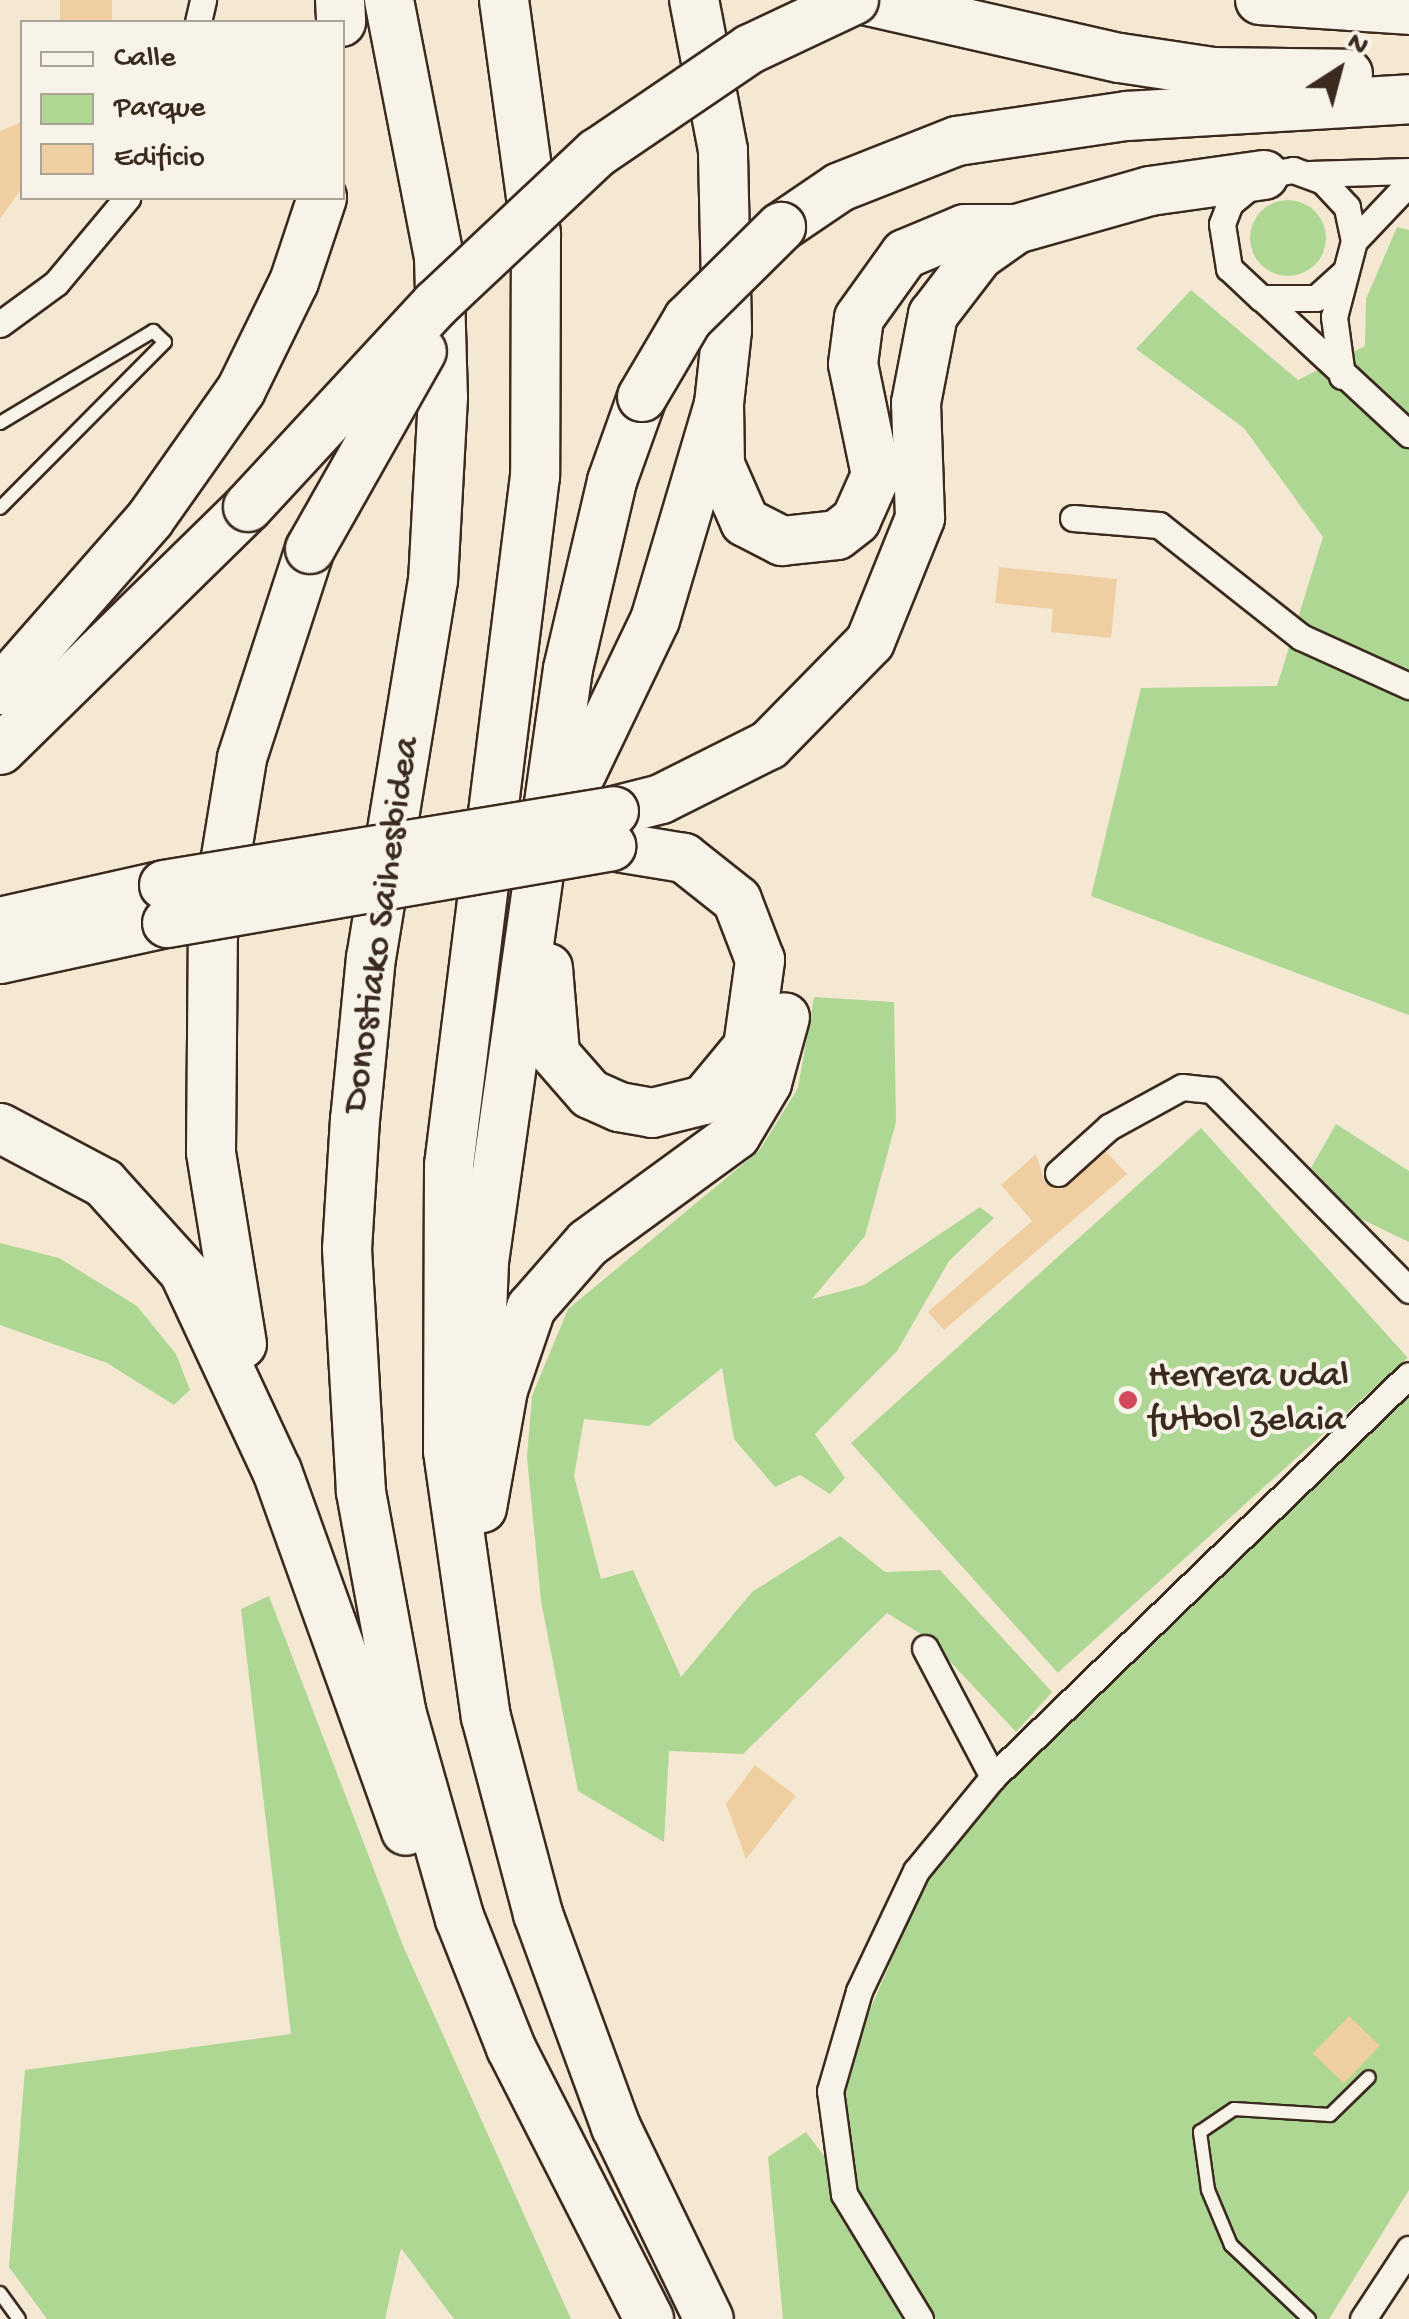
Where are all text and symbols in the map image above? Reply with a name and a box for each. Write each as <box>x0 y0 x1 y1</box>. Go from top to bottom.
legend <box>20 20 345 200</box>
north arrow <box>1289 20 1389 120</box>
text: N <box>1340 27 1374 64</box>
text: Calle <box>114 42 176 77</box>
text: Parque <box>114 92 205 127</box>
text: Edificio <box>114 142 205 177</box>
street label: Donostiako Saihesbidea <box>334 734 432 1116</box>
place label: Herrera udal futbol zelaia <box>1148 1355 1349 1445</box>
marker: Herrera udal futbol zelaia <box>1117 1389 1139 1411</box>

